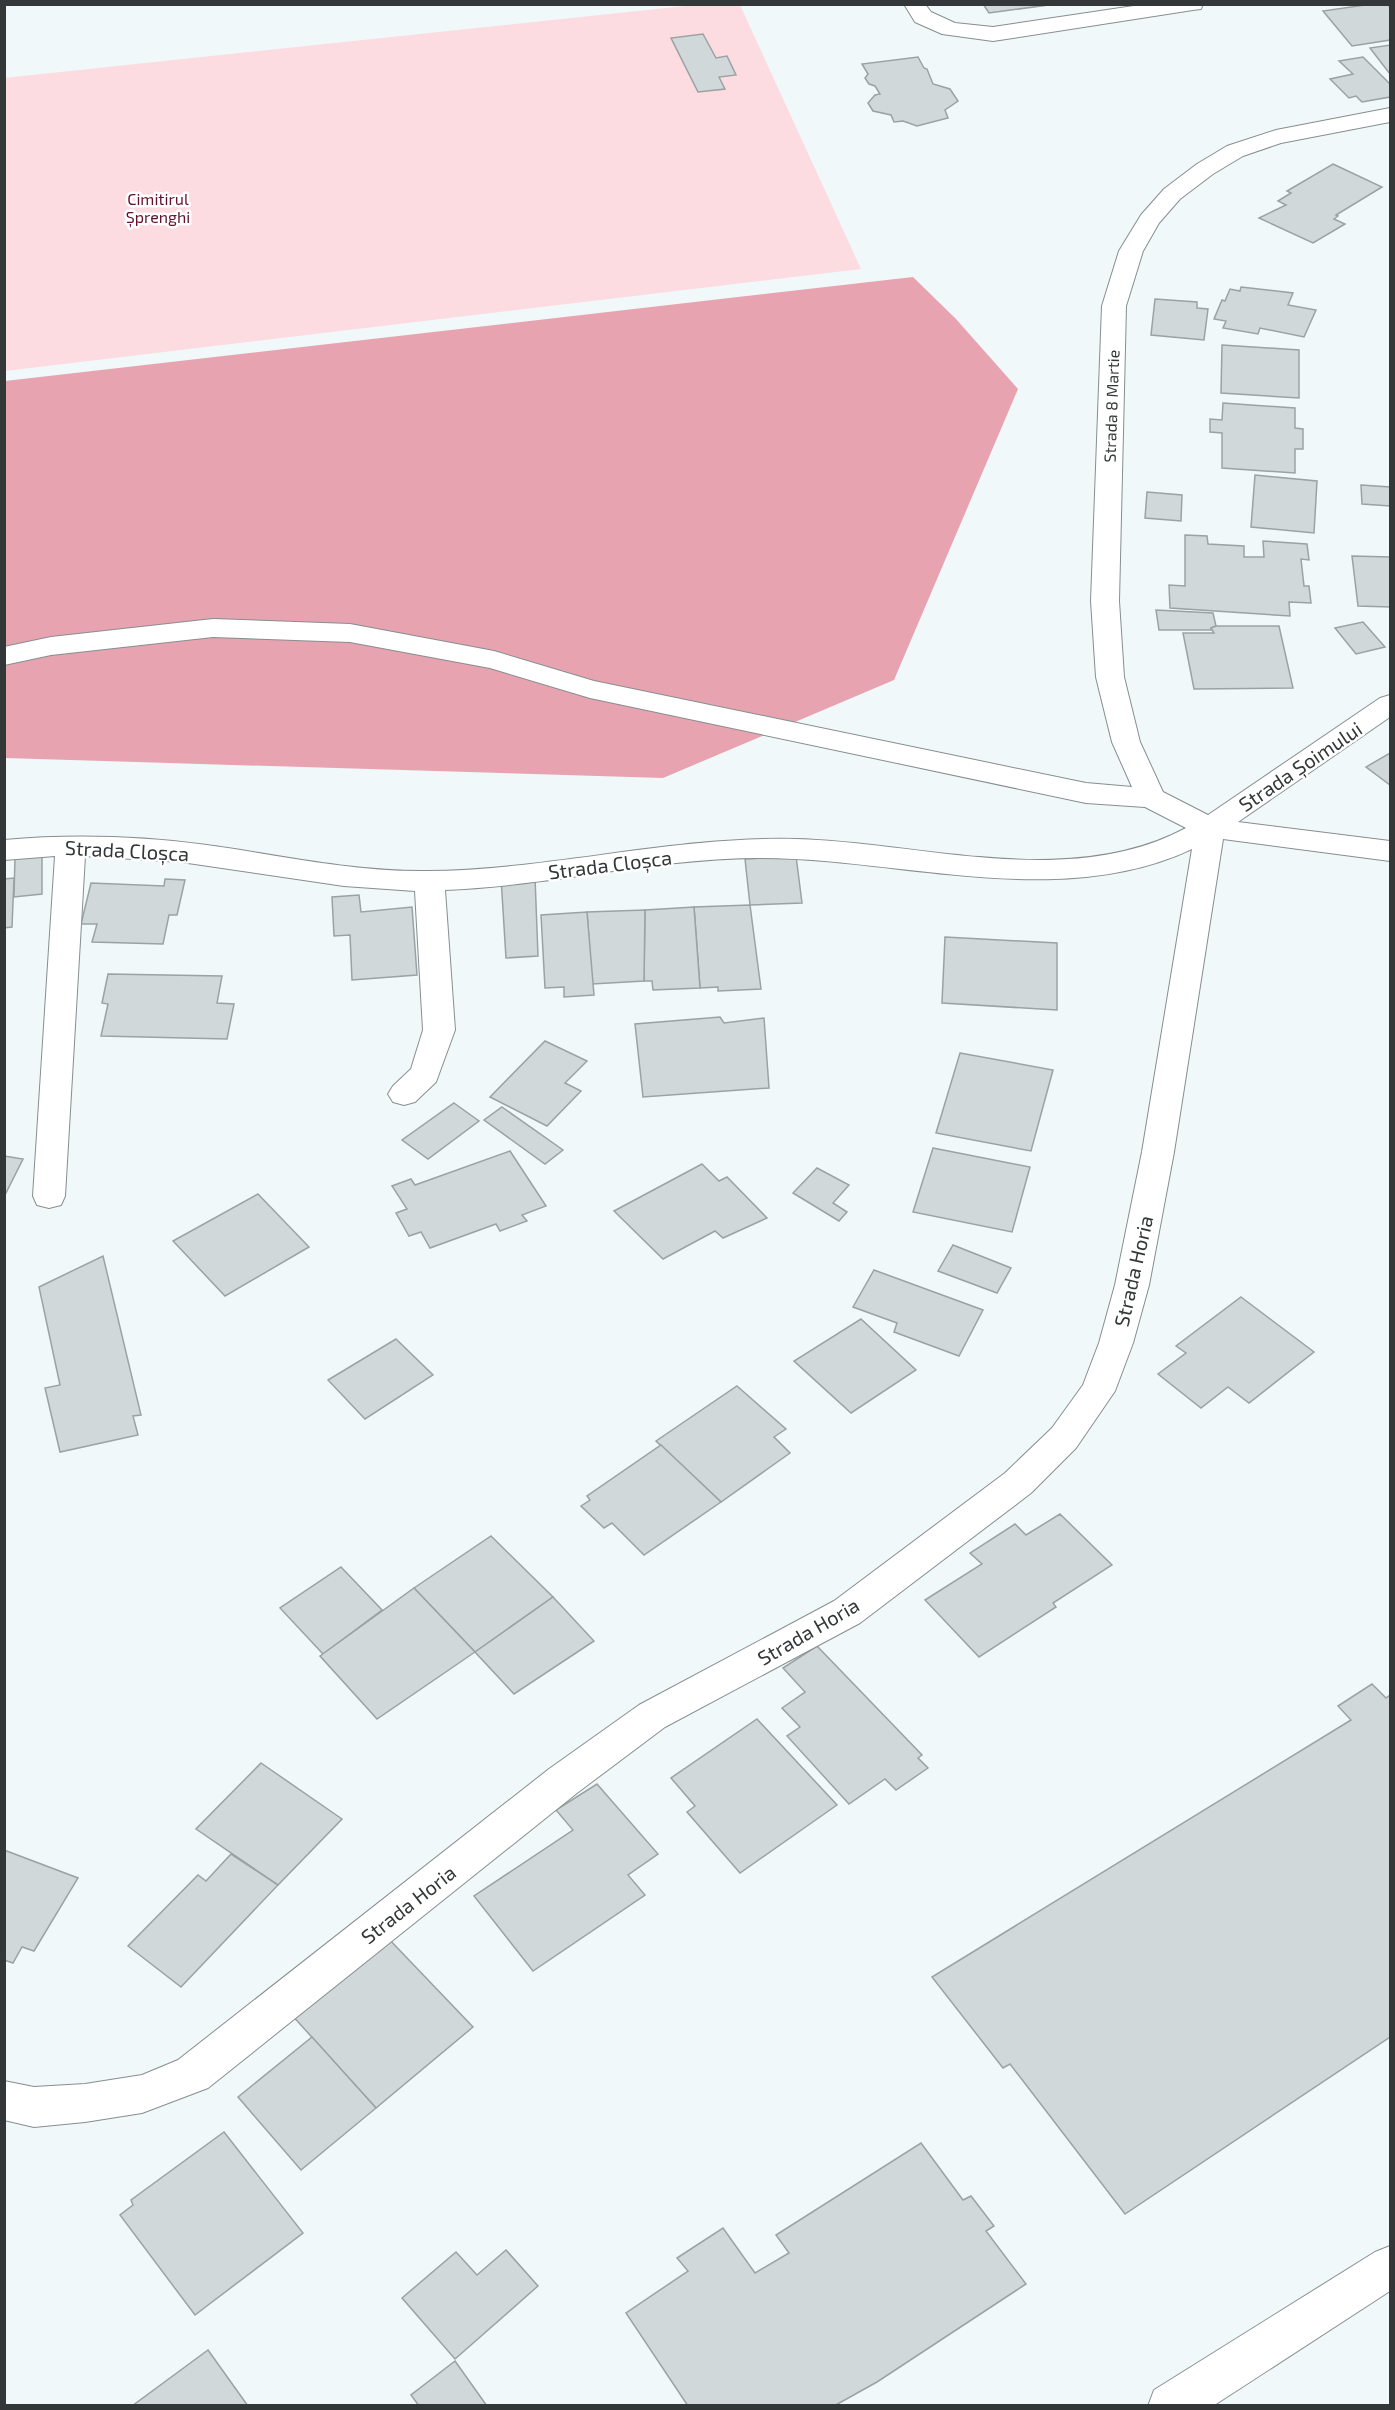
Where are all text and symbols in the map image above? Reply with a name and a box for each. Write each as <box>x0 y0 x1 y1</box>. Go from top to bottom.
park label: Cimitirul Șprenghi <box>126 189 190 228</box>
street label: Strada 8 Martie <box>1100 349 1122 463</box>
street label: Strada Șoimului <box>1234 716 1367 818</box>
street label: Strada Cloșca <box>64 835 190 867</box>
street label: Strada Cloșca <box>547 845 673 885</box>
street label: Strada Horia <box>1109 1213 1157 1329</box>
street label: Strada Horia <box>753 1592 863 1670</box>
street label: Strada Horia <box>356 1860 460 1948</box>

